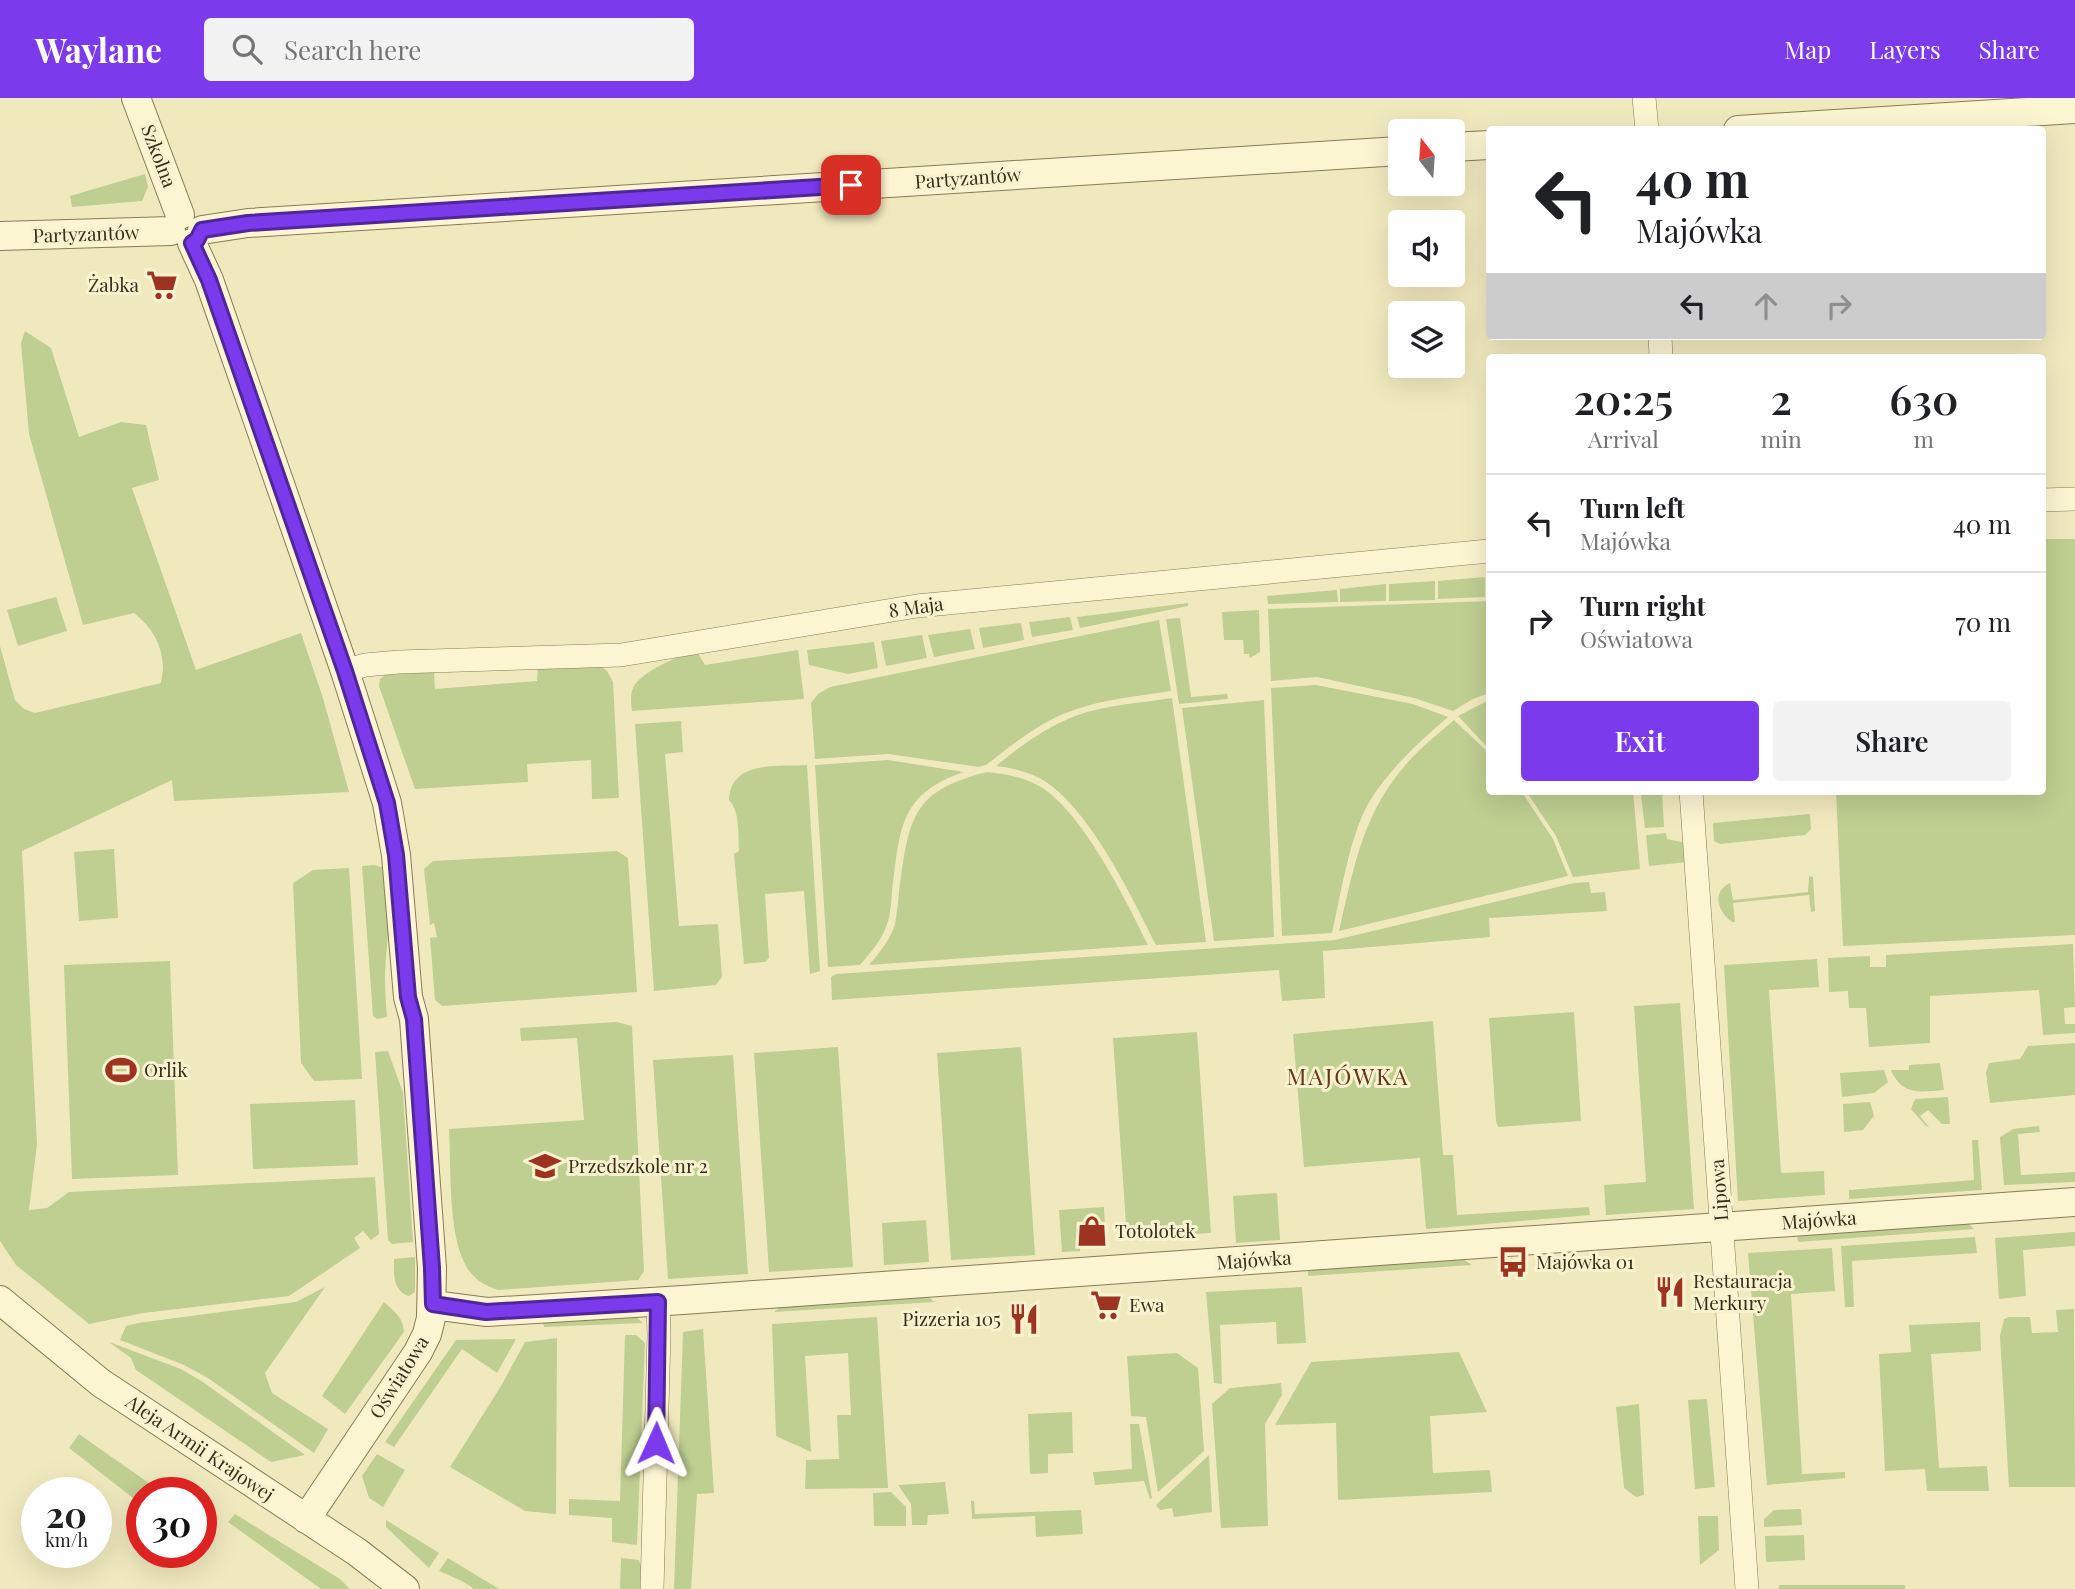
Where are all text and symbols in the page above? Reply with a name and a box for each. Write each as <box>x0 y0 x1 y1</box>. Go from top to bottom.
search box <box>204 18 694 81</box>
text: Waylane <box>35 27 162 71</box>
icon: search <box>228 30 266 68</box>
text: Search here <box>284 32 421 67</box>
text: Map <box>1785 33 1831 65</box>
text: Layers <box>1869 33 1941 65</box>
text: Share <box>1979 33 2040 65</box>
north arrow <box>1388 119 1465 196</box>
map controls <box>1388 119 1465 378</box>
street label: Szkolna <box>136 120 184 191</box>
text: 40 m <box>1636 145 1749 210</box>
icon: left <box>1521 154 1612 245</box>
pin <box>821 155 881 215</box>
street label: Partyzantów <box>914 160 1022 194</box>
icon: arrive <box>832 166 870 204</box>
text: Majówka <box>1636 208 1763 251</box>
button: sound <box>1388 210 1465 287</box>
street label: Partyzantów <box>32 218 140 248</box>
supermarket icon: Żabka <box>145 268 179 302</box>
place label: Żabka <box>88 271 140 297</box>
icon: left <box>1674 287 1712 325</box>
icon: ahead <box>1747 287 1785 325</box>
icon: right <box>1820 287 1858 325</box>
button: layers <box>1388 301 1465 378</box>
text: 20:25 <box>1573 370 1673 426</box>
text: 2 <box>1770 370 1792 426</box>
text: 630 <box>1889 370 1959 426</box>
text: Arrival <box>1588 423 1659 454</box>
text: min <box>1761 423 1802 454</box>
text: m <box>1914 423 1934 454</box>
text: Turn left <box>1580 490 1685 525</box>
icon: left <box>1521 504 1559 542</box>
text: 40 m <box>1953 506 2011 541</box>
text: Majówka <box>1580 525 1671 556</box>
text: Turn right <box>1580 588 1706 623</box>
street label: 8 Maja <box>887 589 945 623</box>
icon: right <box>1521 602 1559 640</box>
text: 70 m <box>1955 604 2011 639</box>
text: Oświatowa <box>1580 623 1693 654</box>
button: Exit <box>1521 701 1759 781</box>
button: Share <box>1773 701 2011 781</box>
sports icon: Orlik <box>104 1053 138 1087</box>
place label: Orlik <box>144 1056 188 1082</box>
district label: MAJÓWKA <box>1287 1060 1410 1091</box>
school or university icon: Przedszkole nr 2 <box>528 1149 562 1183</box>
place label: Przedszkole nr 2 <box>568 1152 708 1178</box>
street label: Lipowa <box>1703 1158 1733 1222</box>
street label: Majówka <box>1781 1203 1858 1235</box>
shop icon: Totolotek <box>1075 1214 1109 1248</box>
place label: Totolotek <box>1115 1217 1196 1243</box>
street label: Majówka <box>1216 1243 1293 1275</box>
bus stop icon: Majówka 01 <box>1496 1245 1530 1279</box>
place label: Majówka 01 <box>1536 1248 1634 1274</box>
place label: Restauracja Merkury <box>1693 1267 1793 1315</box>
restaurant icon: Restauracja Merkury <box>1653 1275 1687 1309</box>
supermarket icon: Ewa <box>1089 1288 1123 1322</box>
place label: Ewa <box>1129 1291 1165 1317</box>
restaurant icon: Pizzeria 105 <box>1007 1302 1041 1336</box>
place label: Pizzeria 105 <box>902 1305 1001 1331</box>
street label: Oświatowa <box>362 1330 434 1423</box>
street label: Aleja Armii Krajowej <box>121 1387 280 1506</box>
position arrow <box>619 1406 693 1480</box>
speed limit sign: 30 <box>126 1477 217 1568</box>
text: 20 <box>46 1490 87 1537</box>
text: km/h <box>45 1528 88 1552</box>

